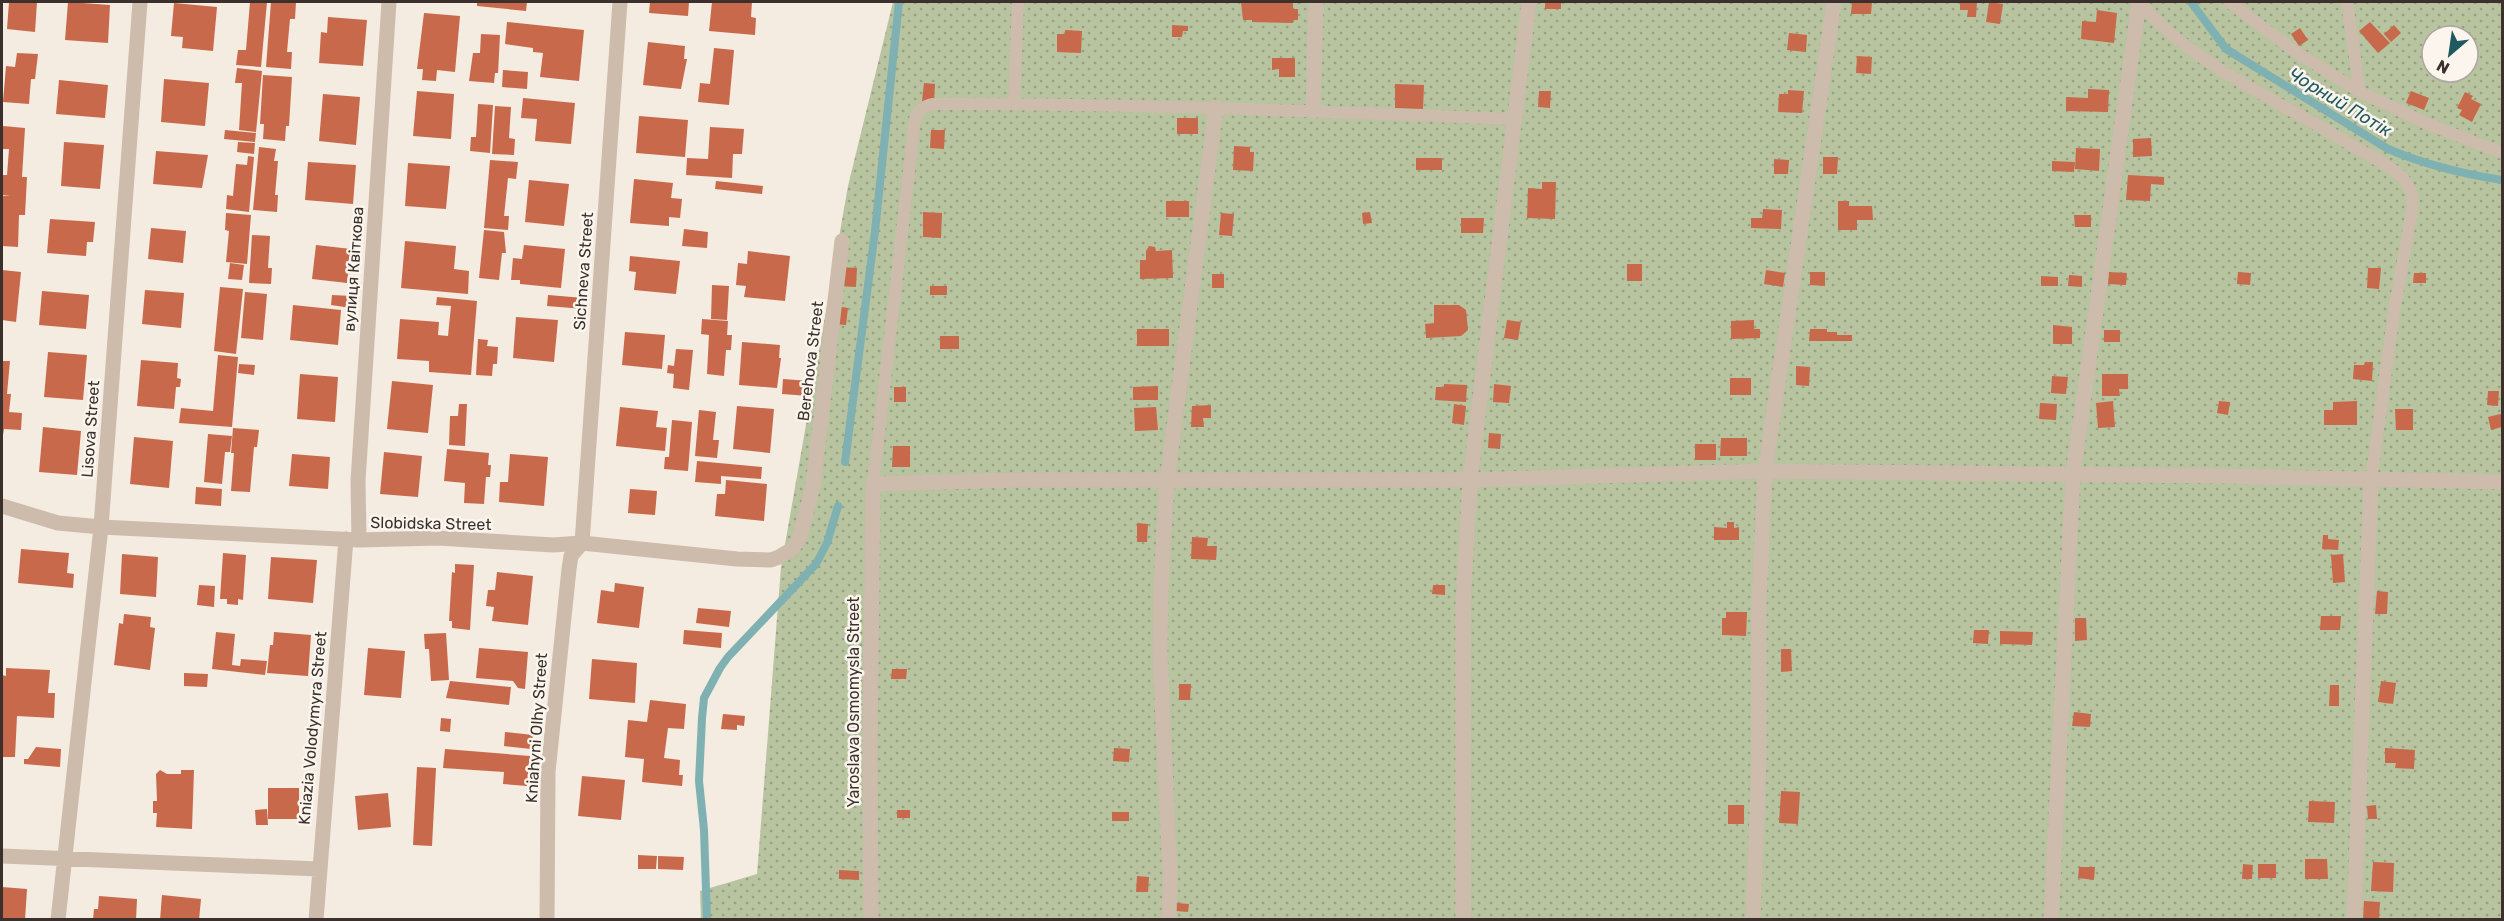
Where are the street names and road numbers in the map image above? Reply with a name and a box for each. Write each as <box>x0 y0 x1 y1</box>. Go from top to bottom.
street label: вулиця Квіткова <box>340 206 367 332</box>
street label: Sichneva Street <box>570 211 597 331</box>
street label: Berehova Street <box>794 300 827 422</box>
street label: Lisova Street <box>78 380 103 478</box>
street label: Slobidska Street <box>370 513 492 534</box>
street label: Yaroslava Osmomysla Street <box>844 597 863 807</box>
street label: Kniazia Volodymyra Street <box>295 630 330 826</box>
street label: Kniahyni Olhy Street <box>522 652 551 804</box>

